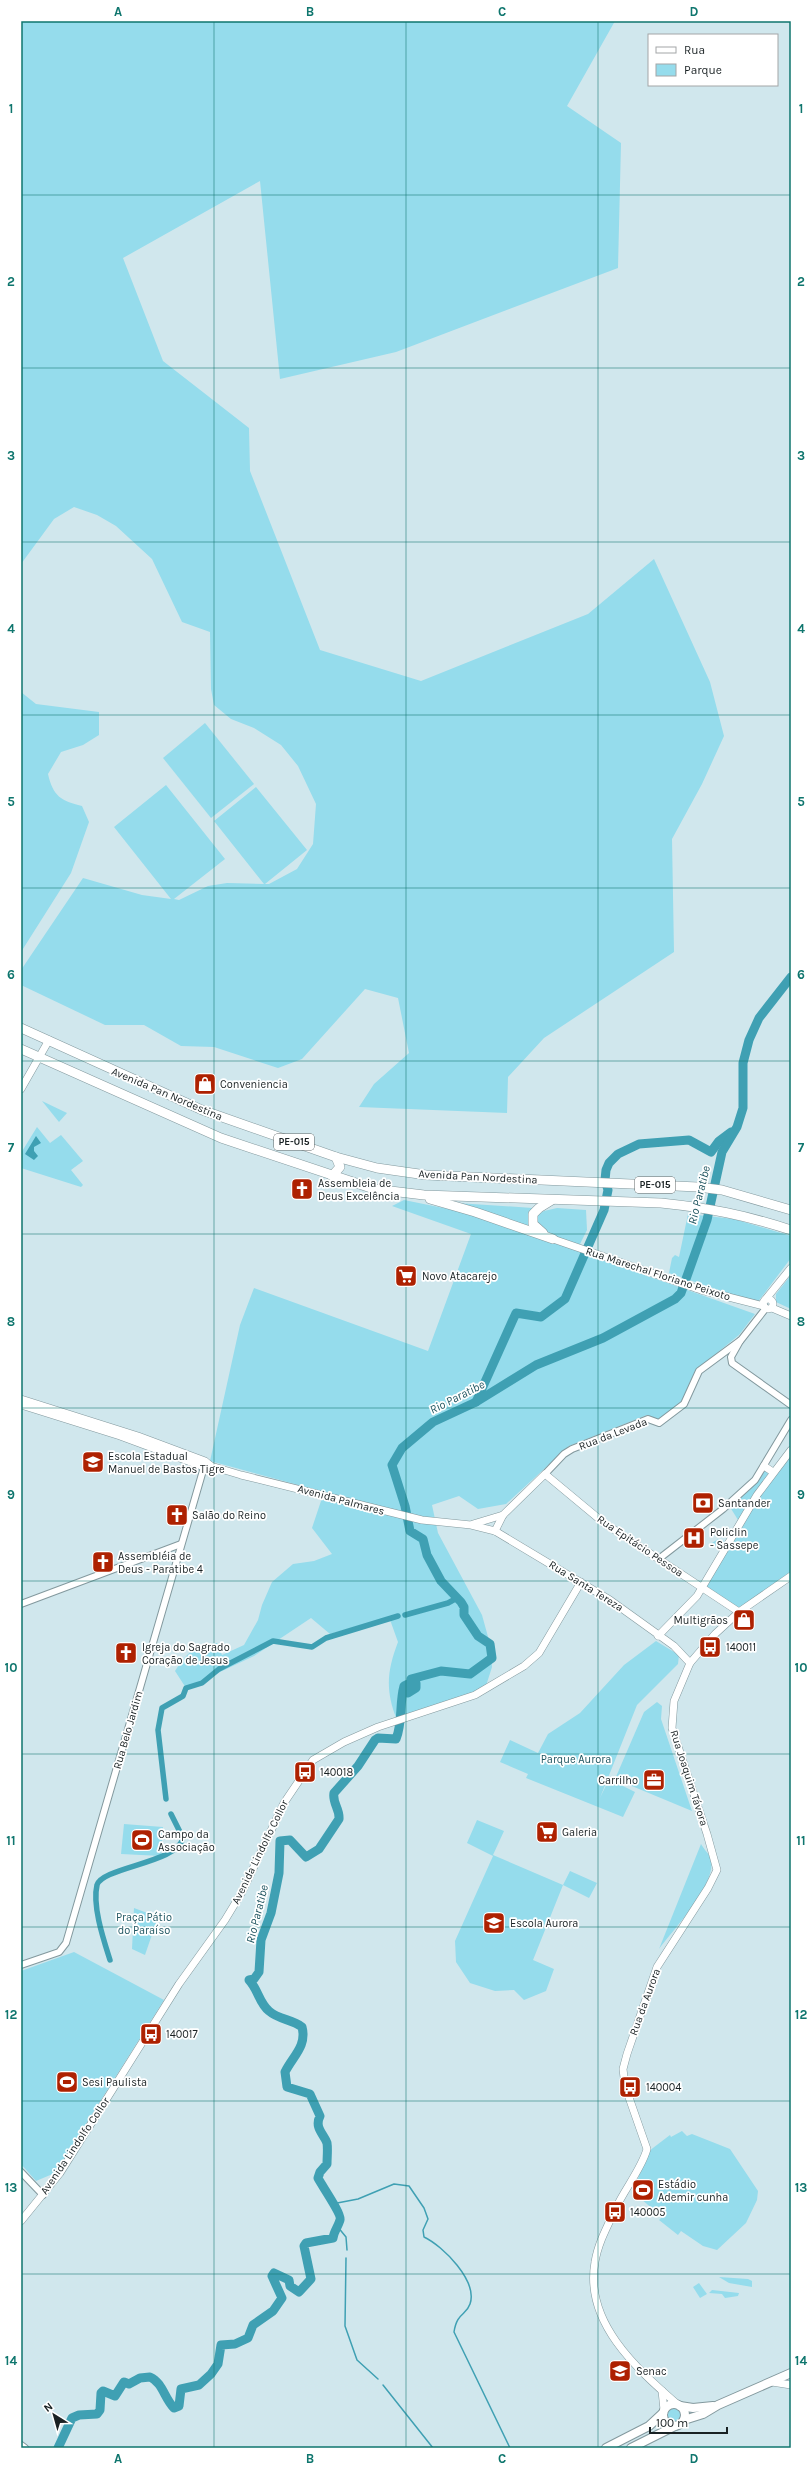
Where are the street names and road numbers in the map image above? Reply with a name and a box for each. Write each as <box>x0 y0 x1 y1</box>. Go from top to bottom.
street label: Avenida Pan Nordestina <box>110 1065 224 1123</box>
road number: PE-015 <box>274 1134 314 1150</box>
street label: Avenida Pan Nordestina <box>418 1167 538 1187</box>
road number: PE-015 <box>635 1177 675 1193</box>
street label: Rua Marechal Floriano Peixoto <box>584 1244 732 1304</box>
street label: Rua da Levada <box>577 1415 649 1453</box>
street label: Avenida Palmares <box>296 1482 386 1518</box>
street label: Rua Epitácio Pessoa <box>594 1512 686 1580</box>
street label: Rua Santa Tereza <box>546 1558 626 1614</box>
street label: Rua Belo Jardim <box>111 1689 145 1771</box>
street label: Rua Joaquim Távora <box>667 1728 711 1828</box>
street label: Avenida Lindolfo Collor <box>229 1798 291 1906</box>
street label: Rua da Aurora <box>627 1967 663 2037</box>
street label: Avenida Lindolfo Collor <box>38 2095 112 2197</box>

